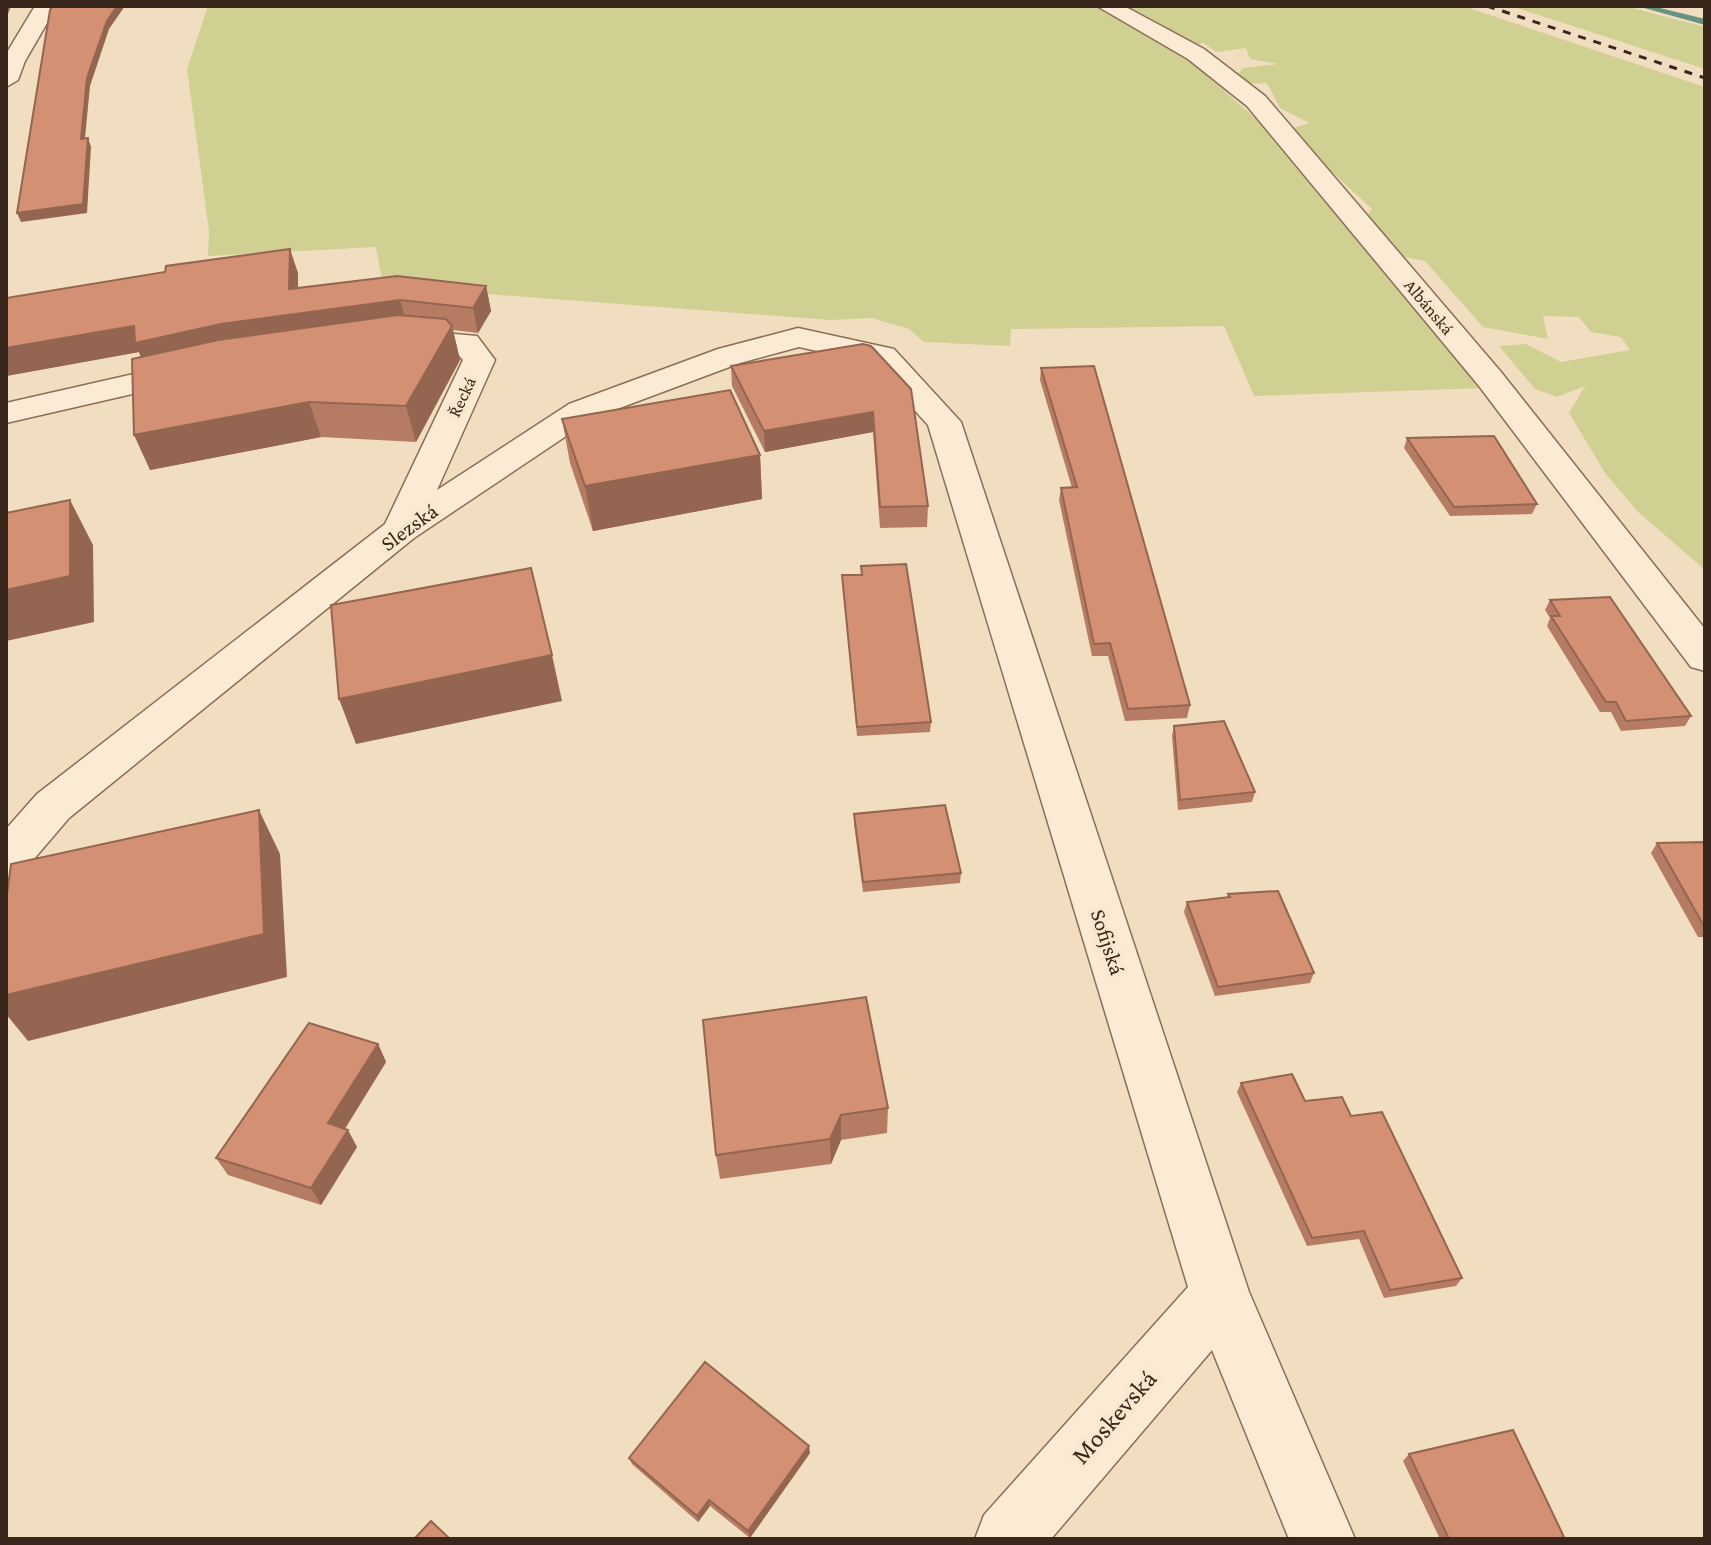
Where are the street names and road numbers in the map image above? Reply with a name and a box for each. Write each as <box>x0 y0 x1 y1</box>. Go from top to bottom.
street label: Albánská <box>1400 275 1458 339</box>
street label: Řecká <box>444 374 480 420</box>
street label: Slezská <box>376 498 442 556</box>
street label: Sofijská <box>1086 906 1130 978</box>
street label: Moskevská <box>1065 1364 1163 1470</box>

